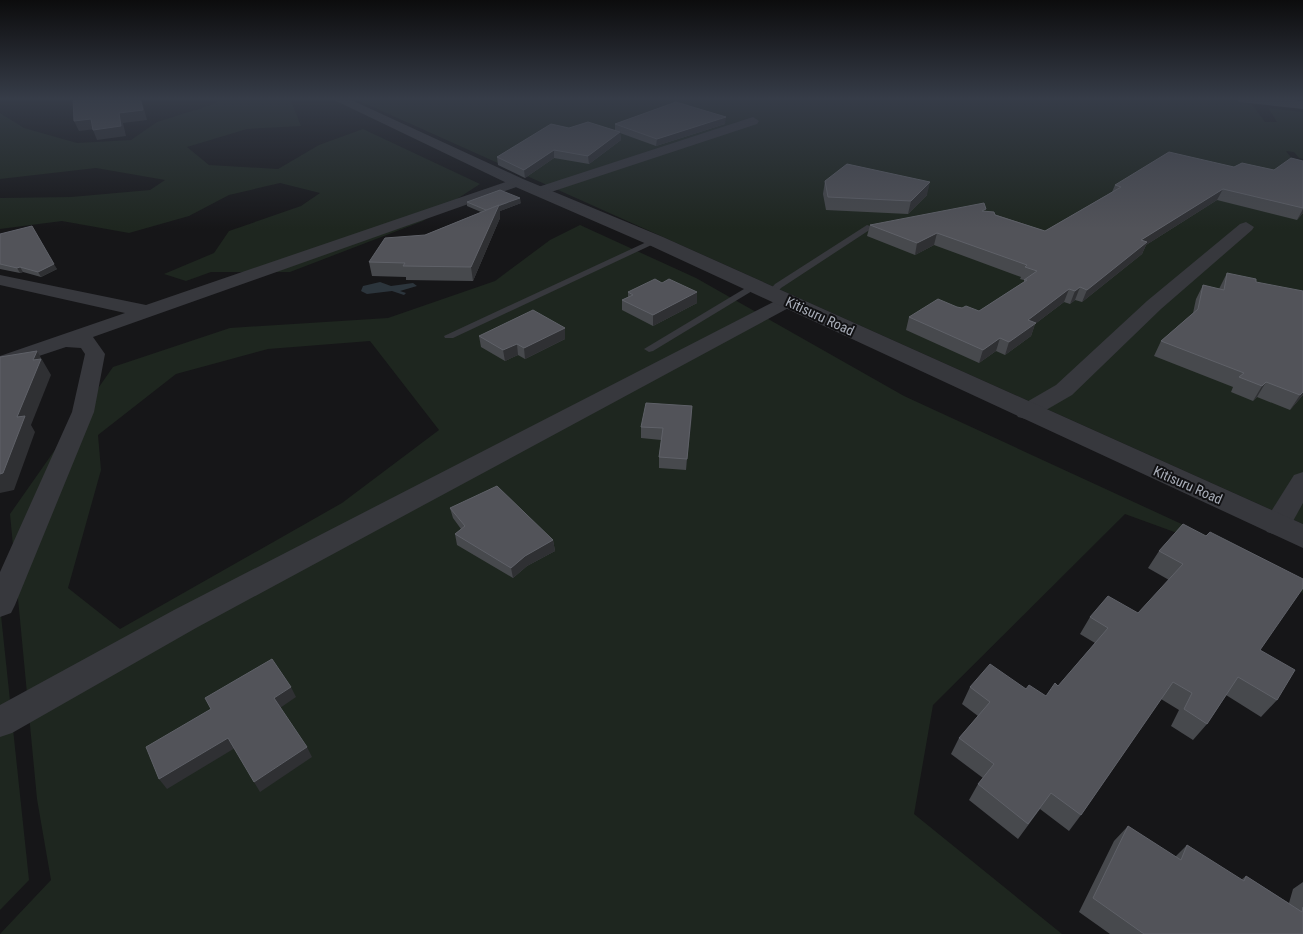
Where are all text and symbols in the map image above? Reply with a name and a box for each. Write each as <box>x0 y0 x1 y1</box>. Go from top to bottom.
street label: Kitisuru Road <box>783 293 857 339</box>
street label: Kitisuru Road <box>1151 463 1225 507</box>

